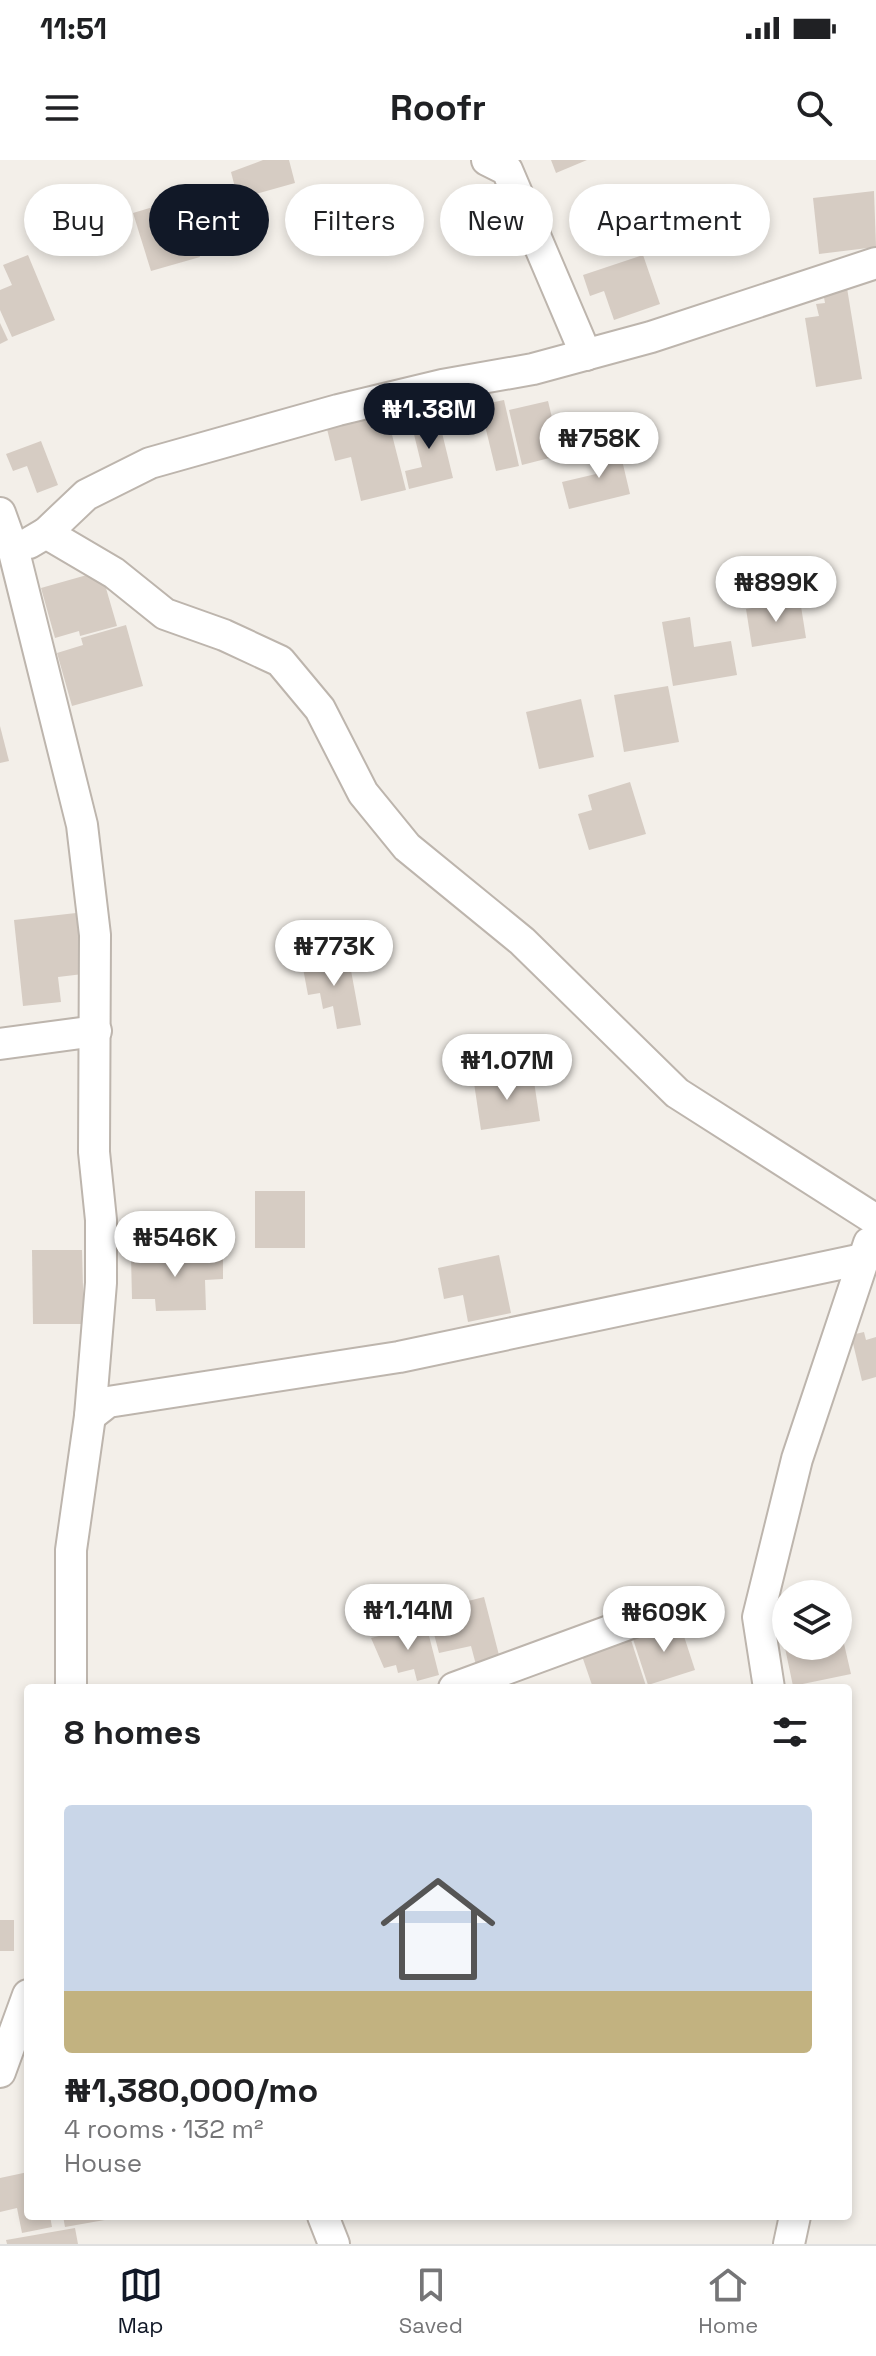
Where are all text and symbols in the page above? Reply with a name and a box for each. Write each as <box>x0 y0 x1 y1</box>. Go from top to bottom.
text: 11:51 <box>40 9 107 48</box>
text: Roofr <box>390 85 486 131</box>
icon: menu <box>40 86 84 130</box>
icon: search <box>792 86 836 130</box>
chip: Buy <box>24 184 133 256</box>
chip: Rent <box>149 184 269 256</box>
chip: Filters <box>285 184 424 256</box>
chip: New <box>440 184 553 256</box>
chip: Apartment <box>569 184 770 256</box>
pin: ₦1.38M <box>364 383 494 451</box>
text: ₦1.38M <box>382 392 476 426</box>
pin: ₦758K <box>543 412 655 480</box>
text: ₦758K <box>558 421 640 455</box>
pin: ₦899K <box>720 556 832 624</box>
text: ₦899K <box>734 565 818 599</box>
pin: ₦773K <box>278 920 390 988</box>
text: ₦773K <box>293 929 375 963</box>
pin: ₦1.07M <box>442 1034 572 1102</box>
text: ₦1.07M <box>460 1043 554 1077</box>
pin: ₦546K <box>119 1211 231 1279</box>
text: ₦546K <box>132 1220 218 1254</box>
map controls <box>772 1580 852 1660</box>
button: layers <box>772 1580 852 1660</box>
pin: ₦1.14M <box>343 1584 473 1652</box>
pin: ₦609K <box>608 1586 720 1654</box>
text: ₦1.14M <box>363 1593 453 1627</box>
text: ₦609K <box>621 1595 707 1629</box>
icon: filters <box>768 1710 812 1754</box>
text: 8 homes <box>64 1711 201 1754</box>
icon: home <box>366 1857 510 2001</box>
text: ₦1,380,000/mo <box>64 2069 318 2112</box>
text: 4 rooms · 132 m² <box>64 2112 264 2146</box>
text: House <box>64 2146 142 2180</box>
tab: Map <box>118 2263 164 2339</box>
tab: Saved <box>399 2263 463 2339</box>
tab: Home <box>698 2263 758 2339</box>

